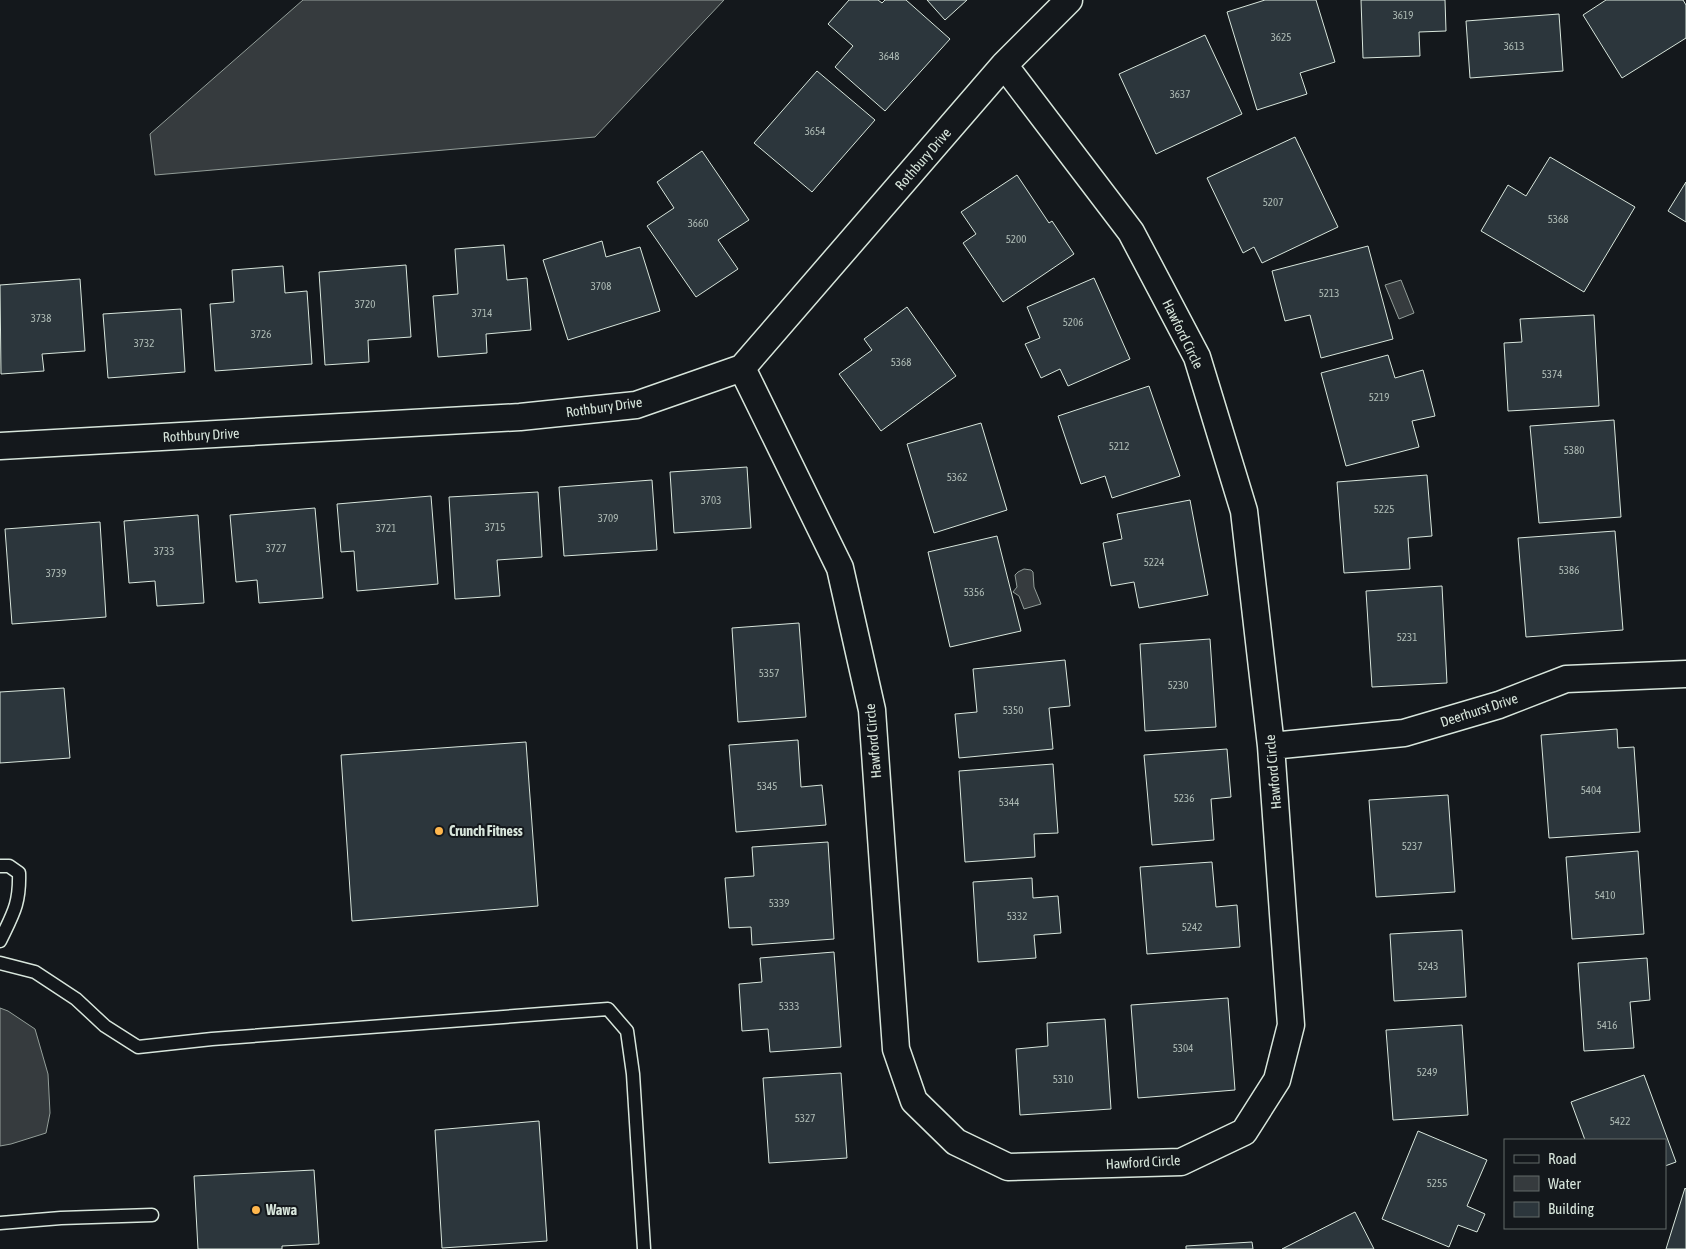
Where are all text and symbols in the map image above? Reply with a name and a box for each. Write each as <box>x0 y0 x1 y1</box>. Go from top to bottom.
house number: 3619 <box>1393 9 1413 21</box>
house number: 3625 <box>1271 31 1291 43</box>
house number: 3613 <box>1504 40 1524 52</box>
house number: 3648 <box>879 50 899 62</box>
house number: 3637 <box>1170 88 1190 100</box>
house number: 3654 <box>805 125 825 137</box>
street label: Rothbury Drive <box>892 125 954 193</box>
house number: 5207 <box>1263 196 1283 208</box>
house number: 5368 <box>1548 213 1568 225</box>
house number: 3660 <box>688 217 708 229</box>
house number: 5200 <box>1006 233 1026 245</box>
house number: 3708 <box>591 280 611 292</box>
house number: 5213 <box>1319 287 1339 299</box>
street label: Hawford Circle <box>1159 297 1207 371</box>
house number: 3720 <box>355 298 375 310</box>
house number: 3714 <box>472 307 492 319</box>
house number: 3738 <box>31 312 51 324</box>
house number: 5206 <box>1063 316 1083 328</box>
house number: 3726 <box>251 328 271 340</box>
house number: 3732 <box>134 337 154 349</box>
house number: 5368 <box>891 356 911 368</box>
house number: 5374 <box>1542 368 1562 380</box>
house number: 5219 <box>1369 391 1389 403</box>
street label: Rothbury Drive <box>565 394 643 420</box>
street label: Rothbury Drive <box>162 425 240 445</box>
house number: 5212 <box>1109 440 1129 452</box>
house number: 5380 <box>1564 444 1584 456</box>
house number: 5362 <box>947 471 967 483</box>
house number: 3703 <box>701 494 721 506</box>
house number: 5225 <box>1374 503 1394 515</box>
house number: 3709 <box>598 512 618 524</box>
house number: 3715 <box>485 521 505 533</box>
house number: 3721 <box>376 522 396 534</box>
house number: 3727 <box>266 542 286 554</box>
house number: 3733 <box>154 545 174 557</box>
house number: 5224 <box>1144 556 1164 568</box>
house number: 5386 <box>1559 564 1579 576</box>
house number: 3739 <box>46 567 66 579</box>
house number: 5356 <box>964 586 984 598</box>
house number: 5231 <box>1397 631 1417 643</box>
house number: 5357 <box>759 667 779 679</box>
house number: 5230 <box>1168 679 1188 691</box>
street label: Deerhurst Drive <box>1438 690 1520 730</box>
street label: Hawford Circle <box>862 703 884 779</box>
house number: 5350 <box>1003 704 1023 716</box>
street label: Hawford Circle <box>1262 734 1284 810</box>
house number: 5345 <box>757 780 777 792</box>
house number: 5404 <box>1581 784 1601 796</box>
house number: 5236 <box>1174 792 1194 804</box>
house number: 5344 <box>999 796 1019 808</box>
place label: Crunch Fitness <box>449 823 523 839</box>
marker: Crunch Fitness <box>433 825 445 837</box>
house number: 5237 <box>1402 840 1422 852</box>
house number: 5410 <box>1595 889 1615 901</box>
house number: 5339 <box>769 897 789 909</box>
house number: 5332 <box>1007 910 1027 922</box>
house number: 5242 <box>1182 921 1202 933</box>
house number: 5243 <box>1418 960 1438 972</box>
house number: 5333 <box>779 1000 799 1012</box>
house number: 5416 <box>1597 1019 1617 1031</box>
house number: 5304 <box>1173 1042 1193 1054</box>
house number: 5249 <box>1417 1066 1437 1078</box>
house number: 5310 <box>1053 1073 1073 1085</box>
house number: 5327 <box>795 1112 815 1124</box>
house number: 5422 <box>1610 1115 1630 1127</box>
legend <box>1504 1139 1666 1229</box>
text: Road <box>1548 1150 1577 1167</box>
street label: Hawford Circle <box>1105 1152 1181 1172</box>
text: Water <box>1548 1175 1581 1192</box>
house number: 5255 <box>1427 1177 1447 1189</box>
text: Building <box>1548 1200 1594 1217</box>
place label: Wawa <box>265 1202 297 1218</box>
marker: Wawa <box>250 1204 262 1216</box>

